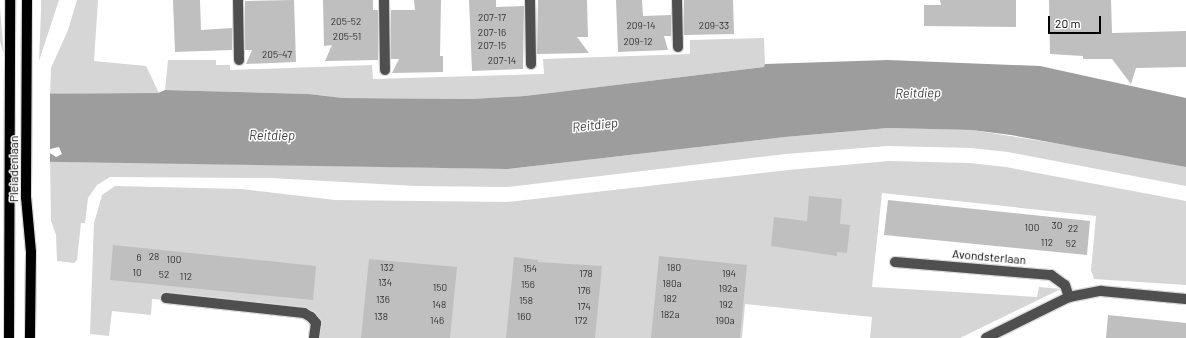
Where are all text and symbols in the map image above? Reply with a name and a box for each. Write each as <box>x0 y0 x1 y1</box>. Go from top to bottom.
scale bar <box>1050 8 1103 34</box>
house number: 207-17 <box>478 12 506 24</box>
house number: 205-52 <box>331 16 361 28</box>
text: 20 m <box>1055 16 1081 30</box>
house number: 209-14 <box>626 20 656 32</box>
house number: 209-33 <box>699 20 729 32</box>
house number: 207-16 <box>478 27 506 39</box>
house number: 205-51 <box>333 31 361 43</box>
house number: 209-12 <box>623 36 653 48</box>
house number: 207-15 <box>478 40 506 52</box>
house number: 205-47 <box>262 49 292 61</box>
house number: 207-14 <box>488 55 516 67</box>
water label: Reitdiep <box>895 85 941 101</box>
water label: Reitdiep <box>571 115 619 135</box>
water label: Reitdiep <box>249 127 295 143</box>
street label: Pleiadenlaan <box>7 136 21 202</box>
house number: 30 <box>1052 220 1062 232</box>
house number: 100 <box>1025 222 1039 234</box>
house number: 22 <box>1068 223 1078 235</box>
house number: 112 <box>1041 237 1053 249</box>
house number: 52 <box>1066 238 1076 250</box>
street label: Avondsterlaan <box>951 247 1027 267</box>
house number: 28 <box>149 251 159 263</box>
house number: 6 <box>136 252 142 264</box>
house number: 100 <box>167 254 181 266</box>
house number: 132 <box>380 262 394 274</box>
house number: 180 <box>667 262 681 274</box>
house number: 154 <box>523 263 537 275</box>
house number: 10 <box>132 267 142 279</box>
house number: 178 <box>579 268 593 280</box>
house number: 194 <box>722 268 736 280</box>
house number: 52 <box>159 269 169 281</box>
house number: 112 <box>180 271 192 283</box>
house number: 134 <box>378 277 392 289</box>
house number: 180a <box>662 278 682 290</box>
house number: 156 <box>521 279 535 291</box>
house number: 150 <box>433 282 447 294</box>
house number: 192a <box>718 283 738 295</box>
house number: 176 <box>577 285 591 297</box>
house number: 182 <box>663 293 677 305</box>
house number: 136 <box>376 294 390 306</box>
house number: 158 <box>519 295 533 307</box>
house number: 148 <box>432 299 446 311</box>
house number: 192 <box>719 299 733 311</box>
house number: 174 <box>577 301 591 313</box>
house number: 182a <box>660 309 680 321</box>
house number: 138 <box>374 311 388 323</box>
house number: 160 <box>517 311 531 323</box>
house number: 146 <box>430 315 444 327</box>
house number: 172 <box>574 315 588 327</box>
house number: 190a <box>715 315 735 327</box>

